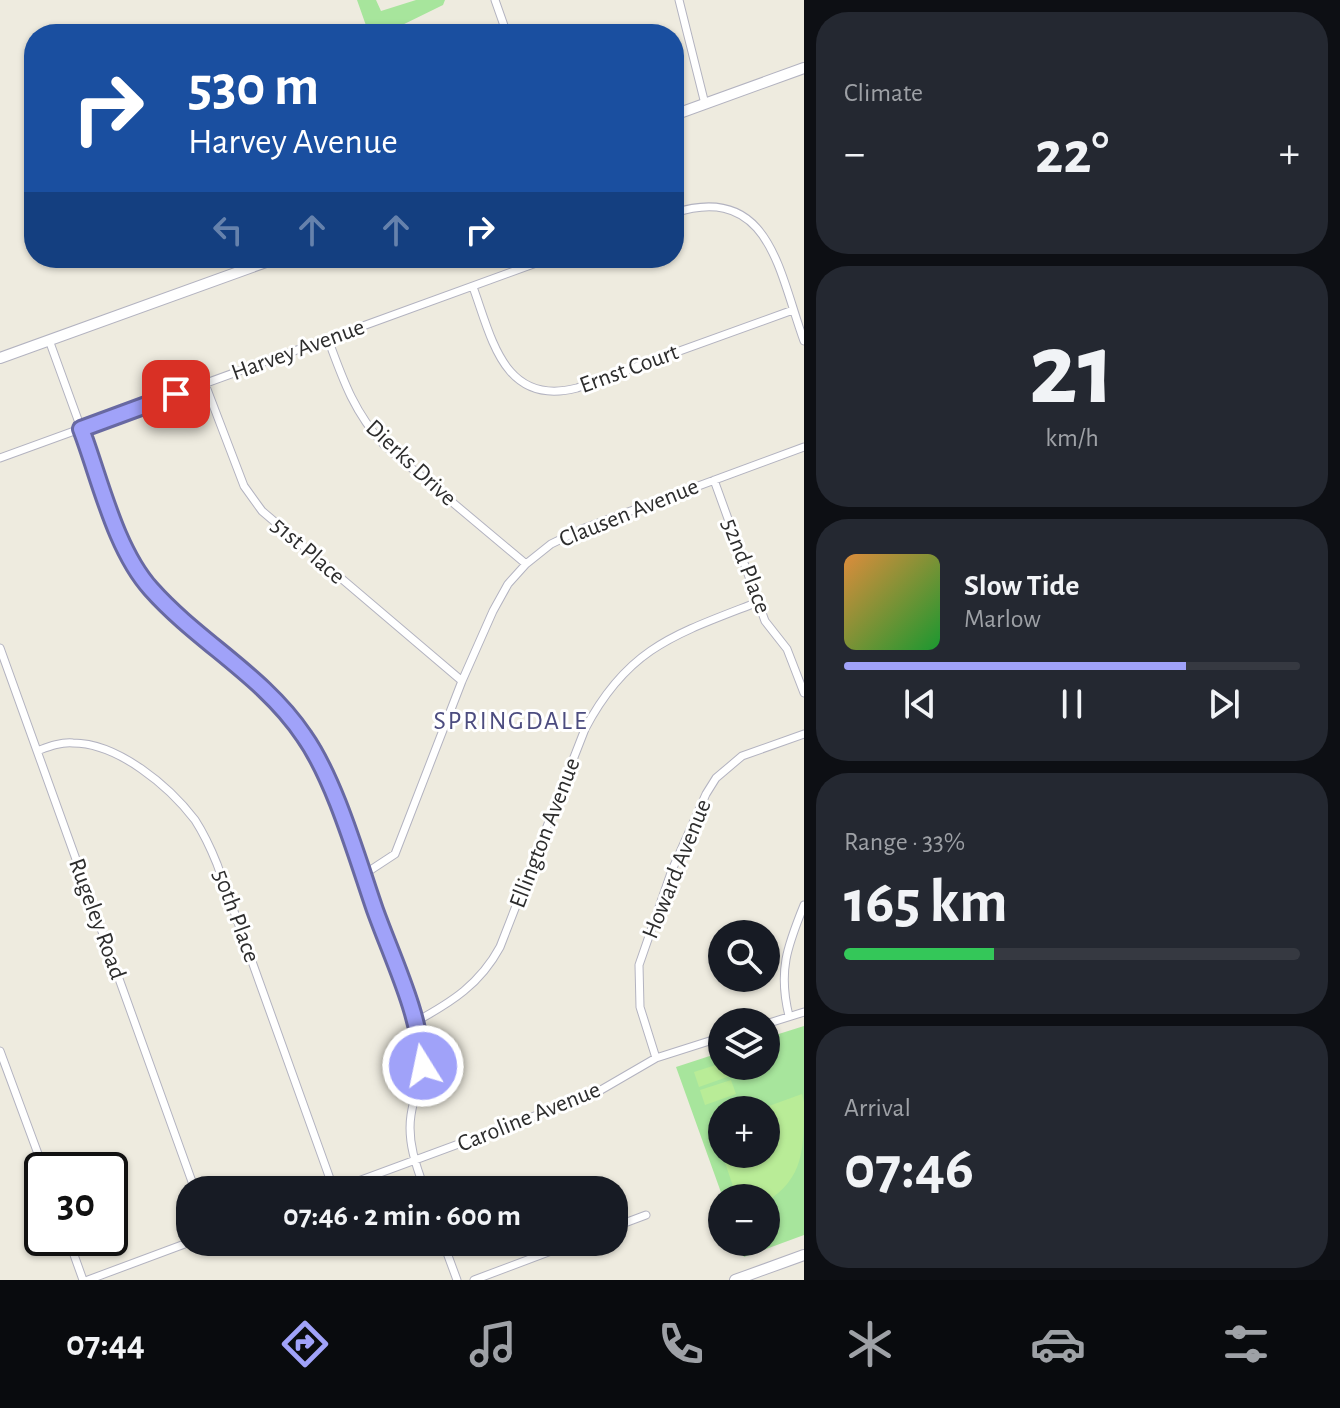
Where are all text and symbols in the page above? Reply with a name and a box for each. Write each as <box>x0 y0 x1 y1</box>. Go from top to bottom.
icon: right <box>56 56 160 160</box>
text: 530 m <box>188 59 319 115</box>
text: Climate <box>844 80 923 106</box>
text: Harvey Avenue <box>188 124 398 160</box>
text: 22° <box>1035 124 1109 184</box>
text: − <box>844 132 865 176</box>
text: + <box>1279 132 1300 176</box>
icon: left <box>206 208 250 252</box>
icon: ahead <box>290 208 334 252</box>
icon: ahead <box>374 208 418 252</box>
icon: right <box>458 208 502 252</box>
street label: Harvey Avenue <box>228 315 368 385</box>
text: 21 <box>1029 319 1115 423</box>
street label: Ernst Court <box>576 340 682 398</box>
pin <box>142 360 210 428</box>
icon: arrive <box>154 372 198 416</box>
street label: Dierks Drive <box>361 415 461 511</box>
text: km/h <box>1045 425 1099 451</box>
street label: Clausen Avenue <box>556 474 702 552</box>
street label: 51st Place <box>267 513 349 589</box>
street label: 52nd Place <box>717 515 775 617</box>
text: Slow Tide <box>964 571 1079 601</box>
text: Marlow <box>964 606 1041 632</box>
icon: previous <box>898 682 942 726</box>
icon: pause <box>1050 682 1094 726</box>
icon: next <box>1202 682 1246 726</box>
district label: SPRINGDALE <box>434 708 588 734</box>
street label: Ellington Avenue <box>505 755 585 911</box>
street label: Howard Avenue <box>638 796 716 942</box>
text: Range · 33% <box>844 829 965 855</box>
street label: Rugeley Road <box>64 855 130 983</box>
street label: 50th Place <box>208 867 264 965</box>
text: 165 km <box>844 873 1008 933</box>
map controls <box>708 920 780 1256</box>
button: search <box>708 920 780 992</box>
button: layers <box>708 1008 780 1080</box>
position arrow <box>381 1024 465 1108</box>
street label: Caroline Avenue <box>454 1077 604 1157</box>
text: Arrival <box>844 1095 911 1121</box>
button: + <box>708 1096 780 1168</box>
text: 07:46 <box>844 1139 974 1199</box>
speed limit sign: 30 <box>24 1152 128 1256</box>
button: − <box>708 1184 780 1256</box>
text: 07:46 · 2 min · 600 m <box>283 1201 521 1231</box>
icon: directions <box>277 1316 333 1372</box>
icon: music <box>465 1316 521 1372</box>
icon: phone <box>653 1316 709 1372</box>
icon: climate <box>842 1316 898 1372</box>
icon: car <box>1030 1316 1086 1372</box>
icon: filters <box>1218 1316 1274 1372</box>
text: 07:44 <box>66 1326 145 1362</box>

